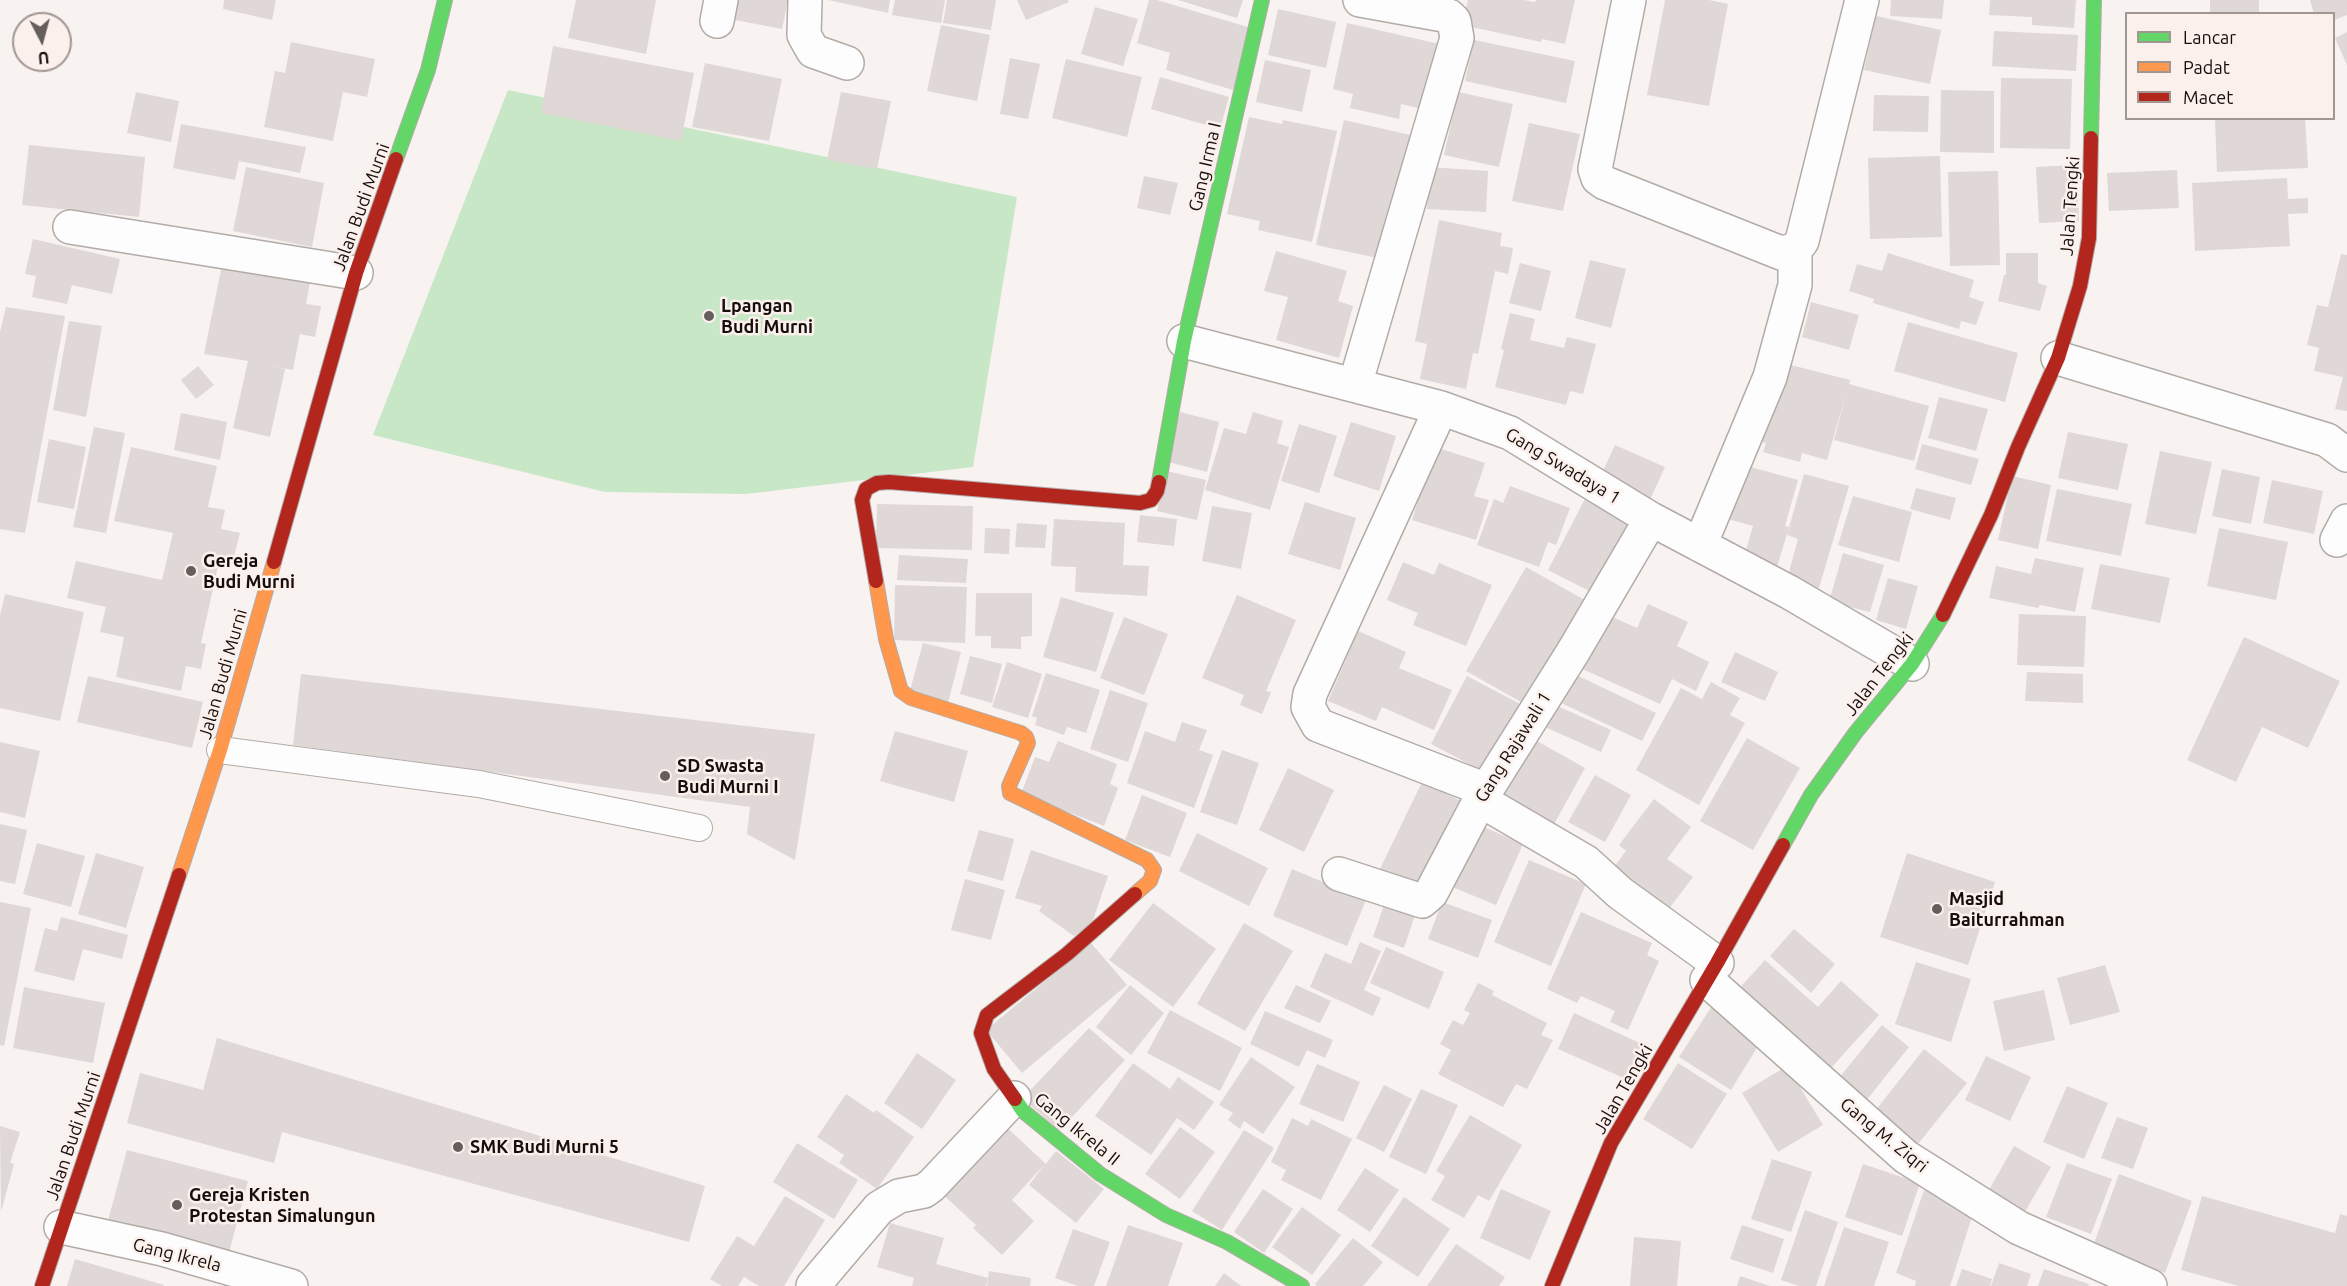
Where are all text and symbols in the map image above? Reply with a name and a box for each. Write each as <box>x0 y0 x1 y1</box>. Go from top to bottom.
north arrow <box>12 12 72 72</box>
legend <box>2125 12 2335 120</box>
text: Lancar <box>2183 27 2236 47</box>
text: U <box>37 48 50 67</box>
text: Padat <box>2183 57 2230 77</box>
text: Macet <box>2183 87 2233 107</box>
street label: Gang Irma I <box>1184 120 1226 214</box>
street label: Jalan Budi Murni <box>328 140 394 274</box>
street label: Jalan Tengki <box>2056 156 2084 256</box>
place label: Lpangan Budi Murni <box>721 295 813 338</box>
marker: Lpangan Budi Murni <box>702 309 716 323</box>
street label: Gang Swadaya 1 <box>1502 423 1624 509</box>
place label: Gereja Budi Murni <box>203 550 295 592</box>
marker: Gereja Budi Murni <box>184 564 198 578</box>
street label: Jalan Budi Murni <box>194 606 252 742</box>
street label: Jalan Tengki <box>1840 628 1918 720</box>
street label: Gang Rajawali 1 <box>1470 688 1556 806</box>
place label: SD Swasta Budi Murni I <box>677 755 779 798</box>
marker: SD Swasta Budi Murni I <box>658 769 672 783</box>
place label: Masjid Baiturrahman <box>1949 888 2065 930</box>
marker: Masjid Baiturrahman <box>1930 902 1944 916</box>
street label: Jalan Tengki <box>1589 1040 1657 1138</box>
street label: Jalan Budi Murni <box>41 1069 105 1203</box>
street label: Gang Ikrela II <box>1030 1088 1124 1170</box>
street label: Gang M. Ziqri <box>1836 1093 1932 1177</box>
place label: SMK Budi Murni 5 <box>470 1136 619 1158</box>
marker: SMK Budi Murni 5 <box>451 1140 465 1154</box>
place label: Gereja Kristen Protestan Simalungun <box>189 1184 376 1226</box>
marker: Gereja Kristen Protestan Simalungun <box>170 1198 184 1212</box>
street label: Gang Ikrela <box>131 1234 223 1276</box>

